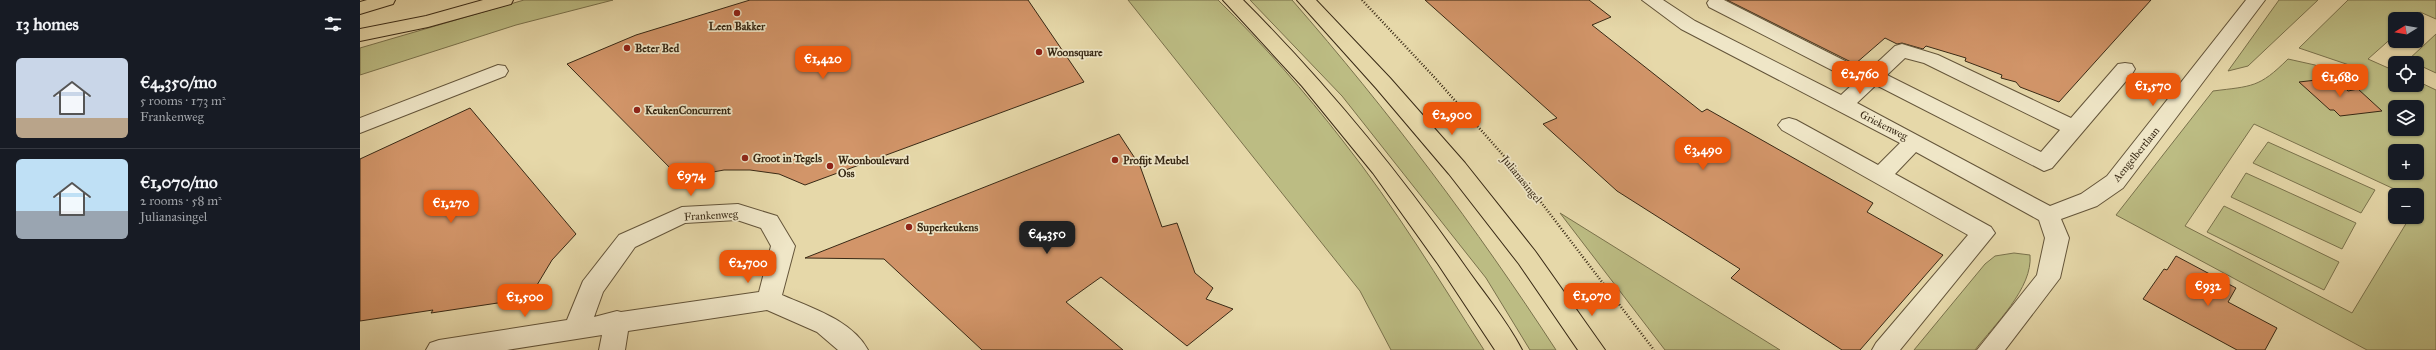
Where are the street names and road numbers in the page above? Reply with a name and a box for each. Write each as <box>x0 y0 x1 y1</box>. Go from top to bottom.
street label: Griekenweg <box>1858 108 1911 143</box>
street label: Aengelbertlaan <box>2110 124 2162 185</box>
street label: Julianasingel <box>1497 152 1545 206</box>
street label: Frankenweg <box>684 208 739 223</box>

